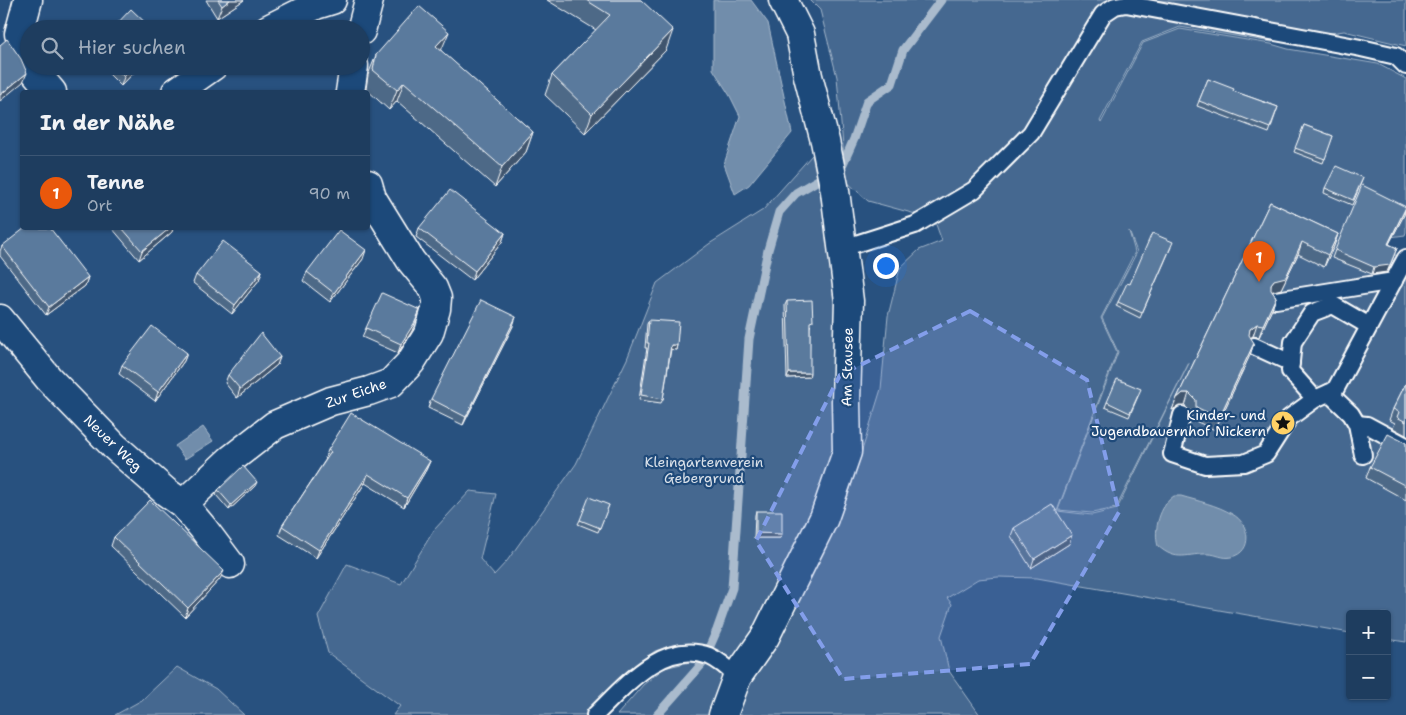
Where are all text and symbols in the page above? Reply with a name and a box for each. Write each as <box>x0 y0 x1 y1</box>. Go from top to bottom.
search box <box>20 20 370 75</box>
icon: search <box>38 34 66 62</box>
text: Hier suchen <box>78 35 186 60</box>
text: In der Nähe <box>40 109 175 137</box>
text: Tenne <box>87 170 145 195</box>
text: 1 <box>52 183 60 204</box>
text: 90 m <box>309 183 350 204</box>
text: Ort <box>87 195 113 216</box>
pin: 1 <box>1243 241 1275 282</box>
your location <box>873 253 899 279</box>
street label: Am Stausee <box>837 327 857 407</box>
street label: Zur Eiche <box>323 374 389 412</box>
place label: Kinder- und Jugendbauernhof Nickern <box>1091 406 1266 440</box>
place icon: Kinder- und Jugendbauernhof Nickern <box>1270 410 1296 436</box>
street label: Neuer Weg <box>80 411 146 475</box>
park label: Kleingartenverein Gebergrund <box>645 453 764 487</box>
map controls <box>1346 610 1391 700</box>
button: + <box>1346 610 1391 655</box>
button: − <box>1346 655 1391 700</box>

